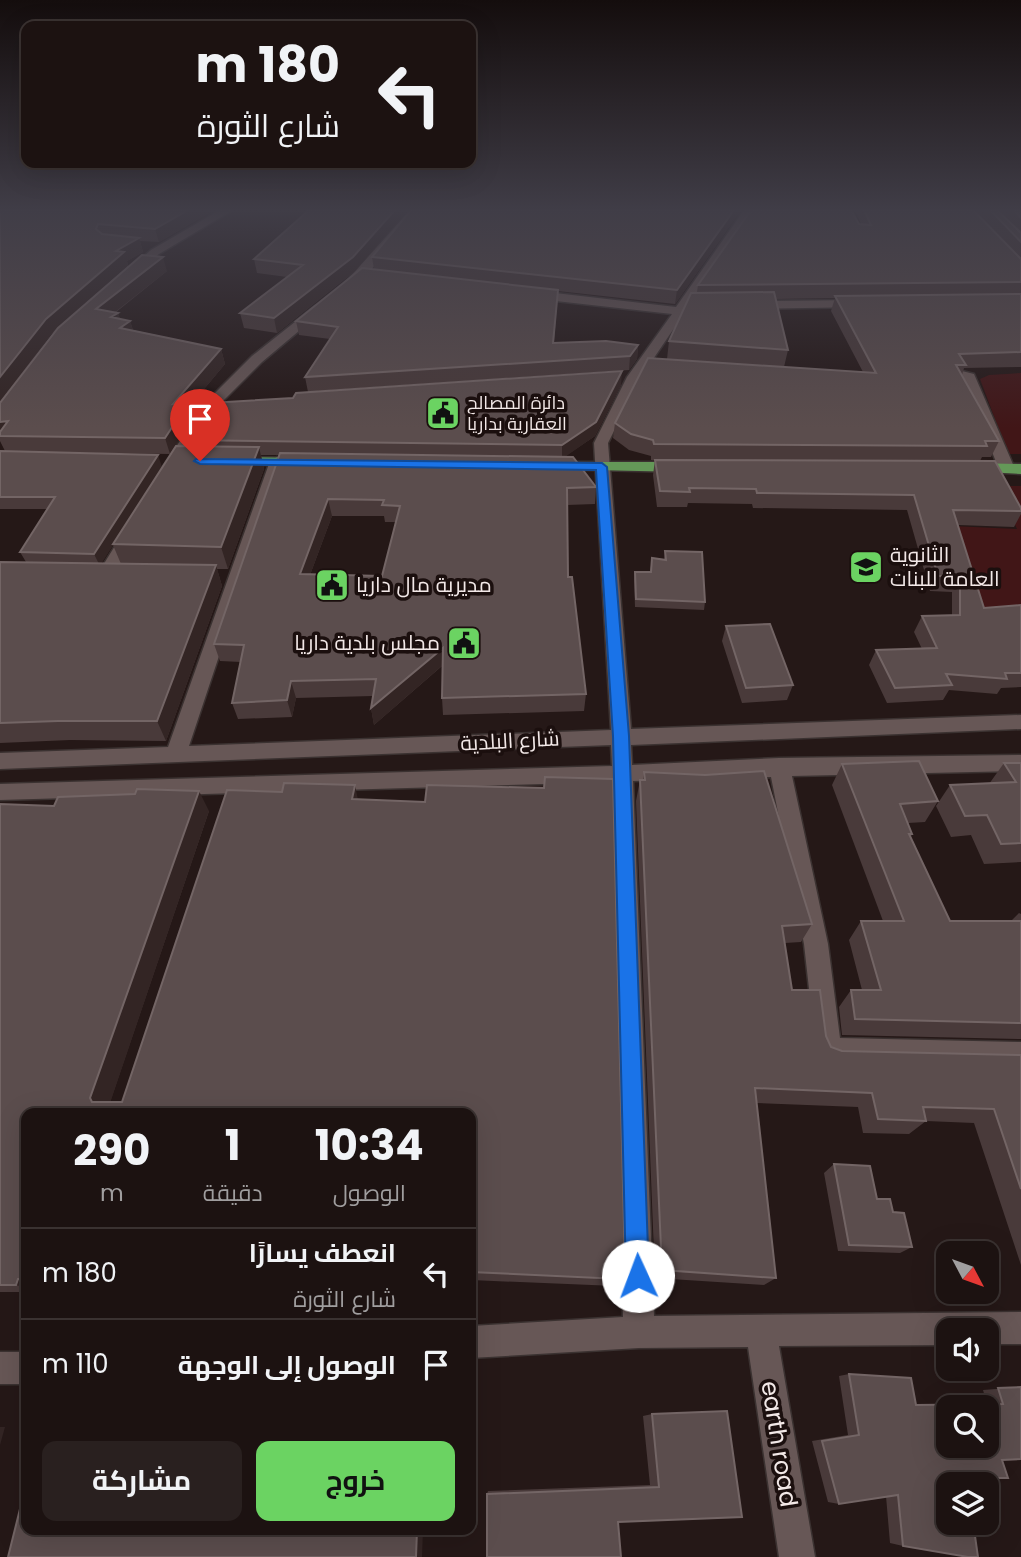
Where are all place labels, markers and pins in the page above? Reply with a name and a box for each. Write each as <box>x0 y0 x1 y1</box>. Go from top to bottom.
pin <box>170 389 230 461</box>
place label: دائرة المصالح العقارية بداريا <box>467 390 567 436</box>
public building icon: دائرة المصالح العقارية بداريا <box>424 394 462 432</box>
place label: الثانوية العامة للبنات <box>890 540 1000 593</box>
school or university icon: الثانوية العامة للبنات <box>847 548 885 586</box>
public building icon: مديرية مال داريا <box>313 566 351 604</box>
place label: مديرية مال داريا <box>356 570 492 599</box>
public building icon: مجلس بلدية داريا <box>445 624 483 662</box>
place label: مجلس بلدية داريا <box>294 628 440 657</box>

